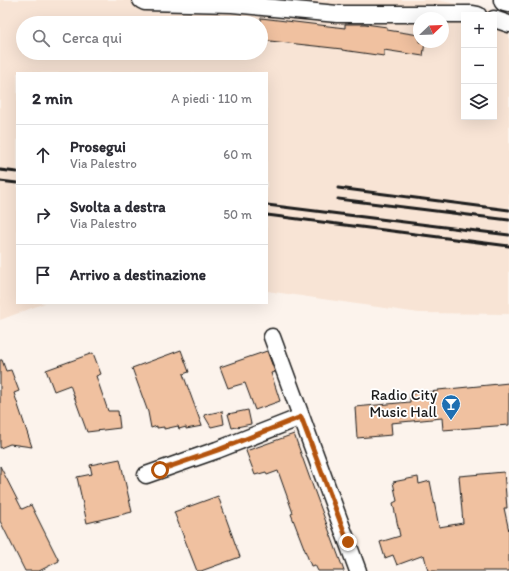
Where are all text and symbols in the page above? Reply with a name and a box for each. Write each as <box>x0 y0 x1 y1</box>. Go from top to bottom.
north arrow <box>413 12 449 48</box>
map controls <box>461 12 497 120</box>
button: + <box>461 12 497 48</box>
search box <box>16 16 268 60</box>
icon: search <box>30 27 52 49</box>
text: Cerca qui <box>62 29 122 47</box>
button: − <box>461 48 497 84</box>
button: layers <box>461 84 497 120</box>
text: 2 min <box>32 88 72 108</box>
text: A piedi · 110 m <box>171 91 252 106</box>
text: Prosegui <box>70 138 126 156</box>
icon: ahead <box>32 144 54 166</box>
text: 60 m <box>223 147 252 162</box>
text: Via Palestro <box>70 156 137 171</box>
text: Svolta a destra <box>70 198 166 216</box>
icon: right <box>32 204 54 226</box>
text: 50 m <box>223 207 252 222</box>
text: Via Palestro <box>70 216 137 231</box>
icon: arrive <box>32 264 54 286</box>
text: Arrivo a destinazione <box>70 266 206 284</box>
place label: Radio City Music Hall <box>370 386 438 421</box>
bar icon: Radio City Music Hall <box>440 393 462 421</box>
route start <box>151 461 169 479</box>
route end <box>339 533 357 551</box>

